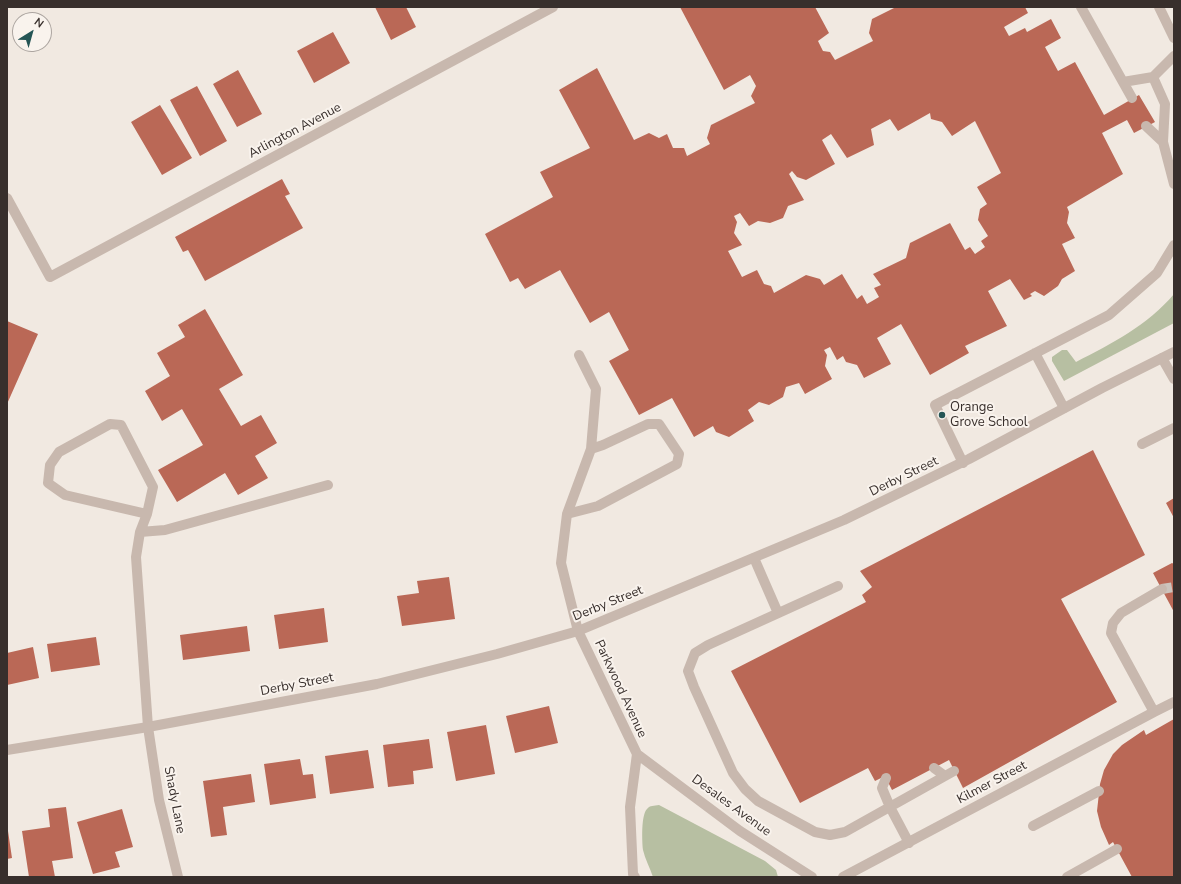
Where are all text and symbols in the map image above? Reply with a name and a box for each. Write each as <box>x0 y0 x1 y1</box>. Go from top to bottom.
north arrow <box>12 12 52 52</box>
text: N <box>31 14 47 31</box>
street label: Arlington Avenue <box>246 100 344 162</box>
place label: Orange Grove School <box>950 400 1028 431</box>
marker: Orange Grove School <box>937 410 947 420</box>
street label: Derby Street <box>867 454 941 500</box>
street label: Derby Street <box>571 583 645 625</box>
street label: Parkwood Avenue <box>590 638 650 740</box>
street label: Derby Street <box>259 670 335 700</box>
street label: Kilmer Street <box>955 758 1029 808</box>
street label: Shady Lane <box>160 765 188 835</box>
street label: Desales Avenue <box>688 772 774 840</box>

